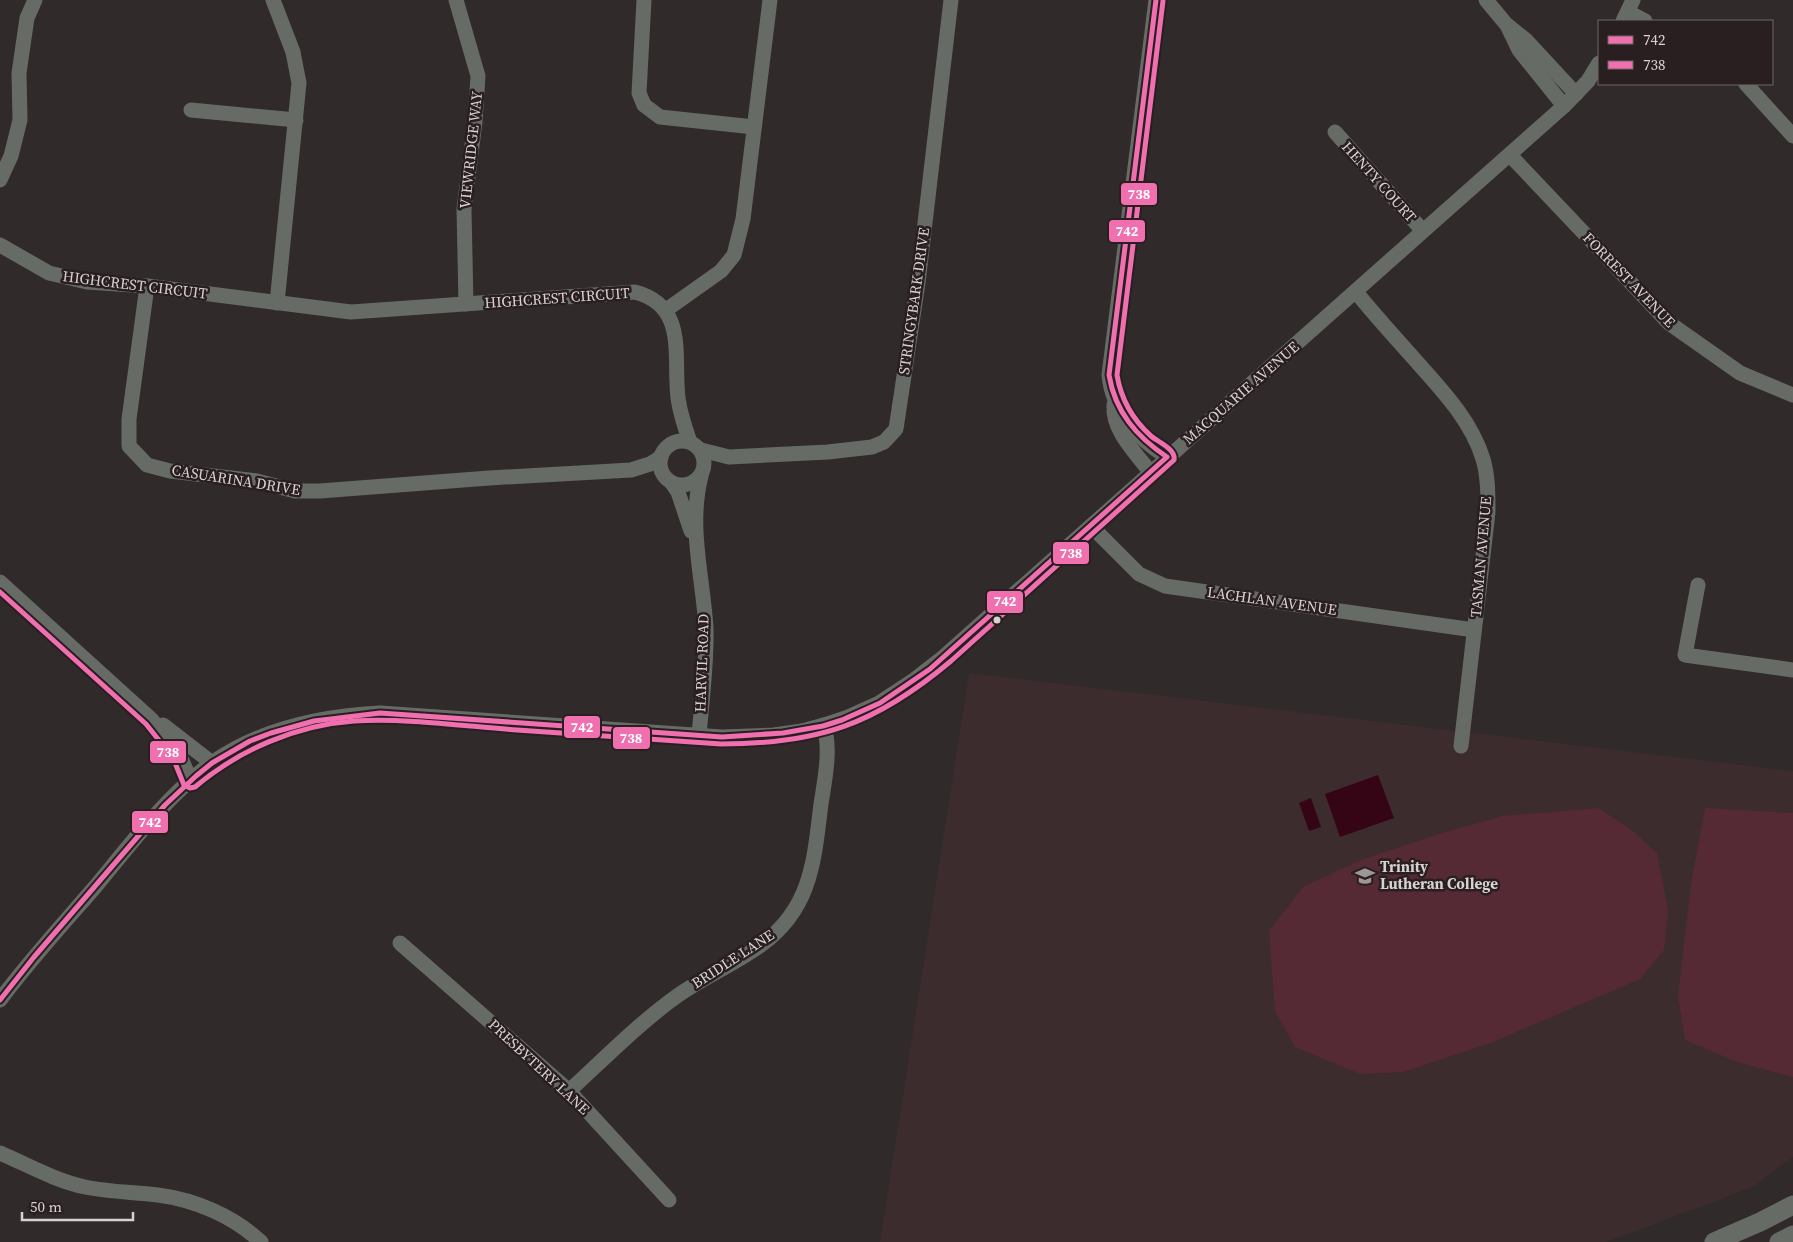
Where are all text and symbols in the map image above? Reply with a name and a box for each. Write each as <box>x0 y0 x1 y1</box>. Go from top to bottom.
legend <box>1598 20 1773 85</box>
text: 742 <box>1643 29 1666 50</box>
text: 738 <box>1643 54 1666 75</box>
street label: VIEWRIDGE WAY <box>454 90 487 210</box>
street label: HENTY COURT <box>1337 137 1421 227</box>
line badge: 738 <box>1120 182 1158 206</box>
text: 738 <box>1128 184 1150 204</box>
line badge: 742 <box>1108 219 1146 243</box>
text: 742 <box>1116 221 1139 241</box>
street label: STRINGYBARK DRIVE <box>893 226 934 376</box>
street label: FORREST AVENUE <box>1578 227 1680 332</box>
street label: HIGHCREST CIRCUIT <box>61 265 209 304</box>
street label: HIGHCREST CIRCUIT <box>484 282 630 313</box>
street label: MACQUARIE AVENUE <box>1178 336 1303 449</box>
street label: CASUARINA DRIVE <box>170 459 302 500</box>
street label: TASMAN AVENUE <box>1465 496 1496 618</box>
line badge: 738 <box>1052 541 1090 565</box>
text: 738 <box>1060 543 1082 563</box>
street label: LACHLAN AVENUE <box>1206 581 1338 620</box>
line badge: 742 <box>986 590 1024 614</box>
text: 742 <box>994 591 1017 611</box>
street label: HARVIL ROAD <box>689 613 714 713</box>
unlabelled marker <box>992 615 1002 625</box>
line badge: 742 <box>563 715 601 739</box>
text: 742 <box>571 717 594 737</box>
line badge: 738 <box>612 726 651 750</box>
text: 738 <box>620 728 642 748</box>
line badge: 738 <box>149 740 187 764</box>
text: 738 <box>157 742 179 762</box>
line badge: 742 <box>131 810 169 834</box>
text: 742 <box>139 812 162 832</box>
place label: Trinity Lutheran College <box>1380 856 1498 894</box>
school or university icon: Trinity Lutheran College <box>1354 865 1376 887</box>
street label: BRIDLE LANE <box>687 924 778 993</box>
street label: PRESBYTERY LANE <box>484 1014 595 1119</box>
scale bar <box>22 1190 134 1222</box>
text: 50 m <box>30 1196 62 1217</box>

